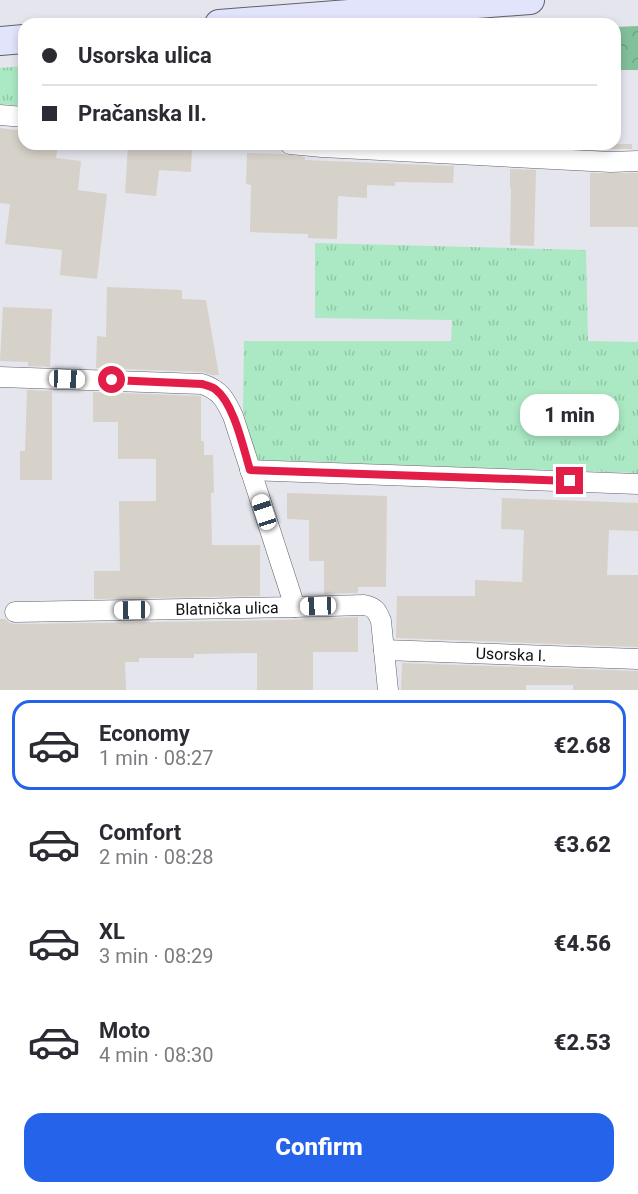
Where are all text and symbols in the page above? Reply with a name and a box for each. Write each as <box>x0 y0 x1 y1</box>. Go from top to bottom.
text: Usorska ulica <box>78 43 212 68</box>
text: Pračanska II. <box>78 101 207 126</box>
route start <box>98 366 125 393</box>
car <box>49 369 85 389</box>
callout: 1 min <box>520 394 620 436</box>
text: 1 min <box>544 403 595 427</box>
route end <box>556 467 583 494</box>
car <box>250 492 278 532</box>
car <box>300 596 336 616</box>
street label: Blatnička ulica <box>175 598 279 619</box>
car <box>114 601 150 619</box>
street label: Usorska I. <box>475 644 547 665</box>
icon: car <box>27 718 81 772</box>
text: Economy <box>99 721 190 746</box>
text: €2.68 <box>554 733 611 758</box>
text: 1 min · 08:27 <box>99 746 214 770</box>
icon: car <box>27 817 81 871</box>
text: Comfort <box>99 820 181 845</box>
text: €3.62 <box>554 832 611 857</box>
text: 2 min · 08:28 <box>99 845 214 869</box>
icon: car <box>27 916 81 970</box>
text: XL <box>99 919 125 944</box>
text: €4.56 <box>554 931 611 956</box>
text: 3 min · 08:29 <box>99 944 214 968</box>
icon: car <box>27 1015 81 1069</box>
text: Moto <box>99 1018 150 1043</box>
text: €2.53 <box>554 1030 611 1055</box>
text: 4 min · 08:30 <box>99 1043 214 1067</box>
button: Confirm <box>24 1113 614 1182</box>

